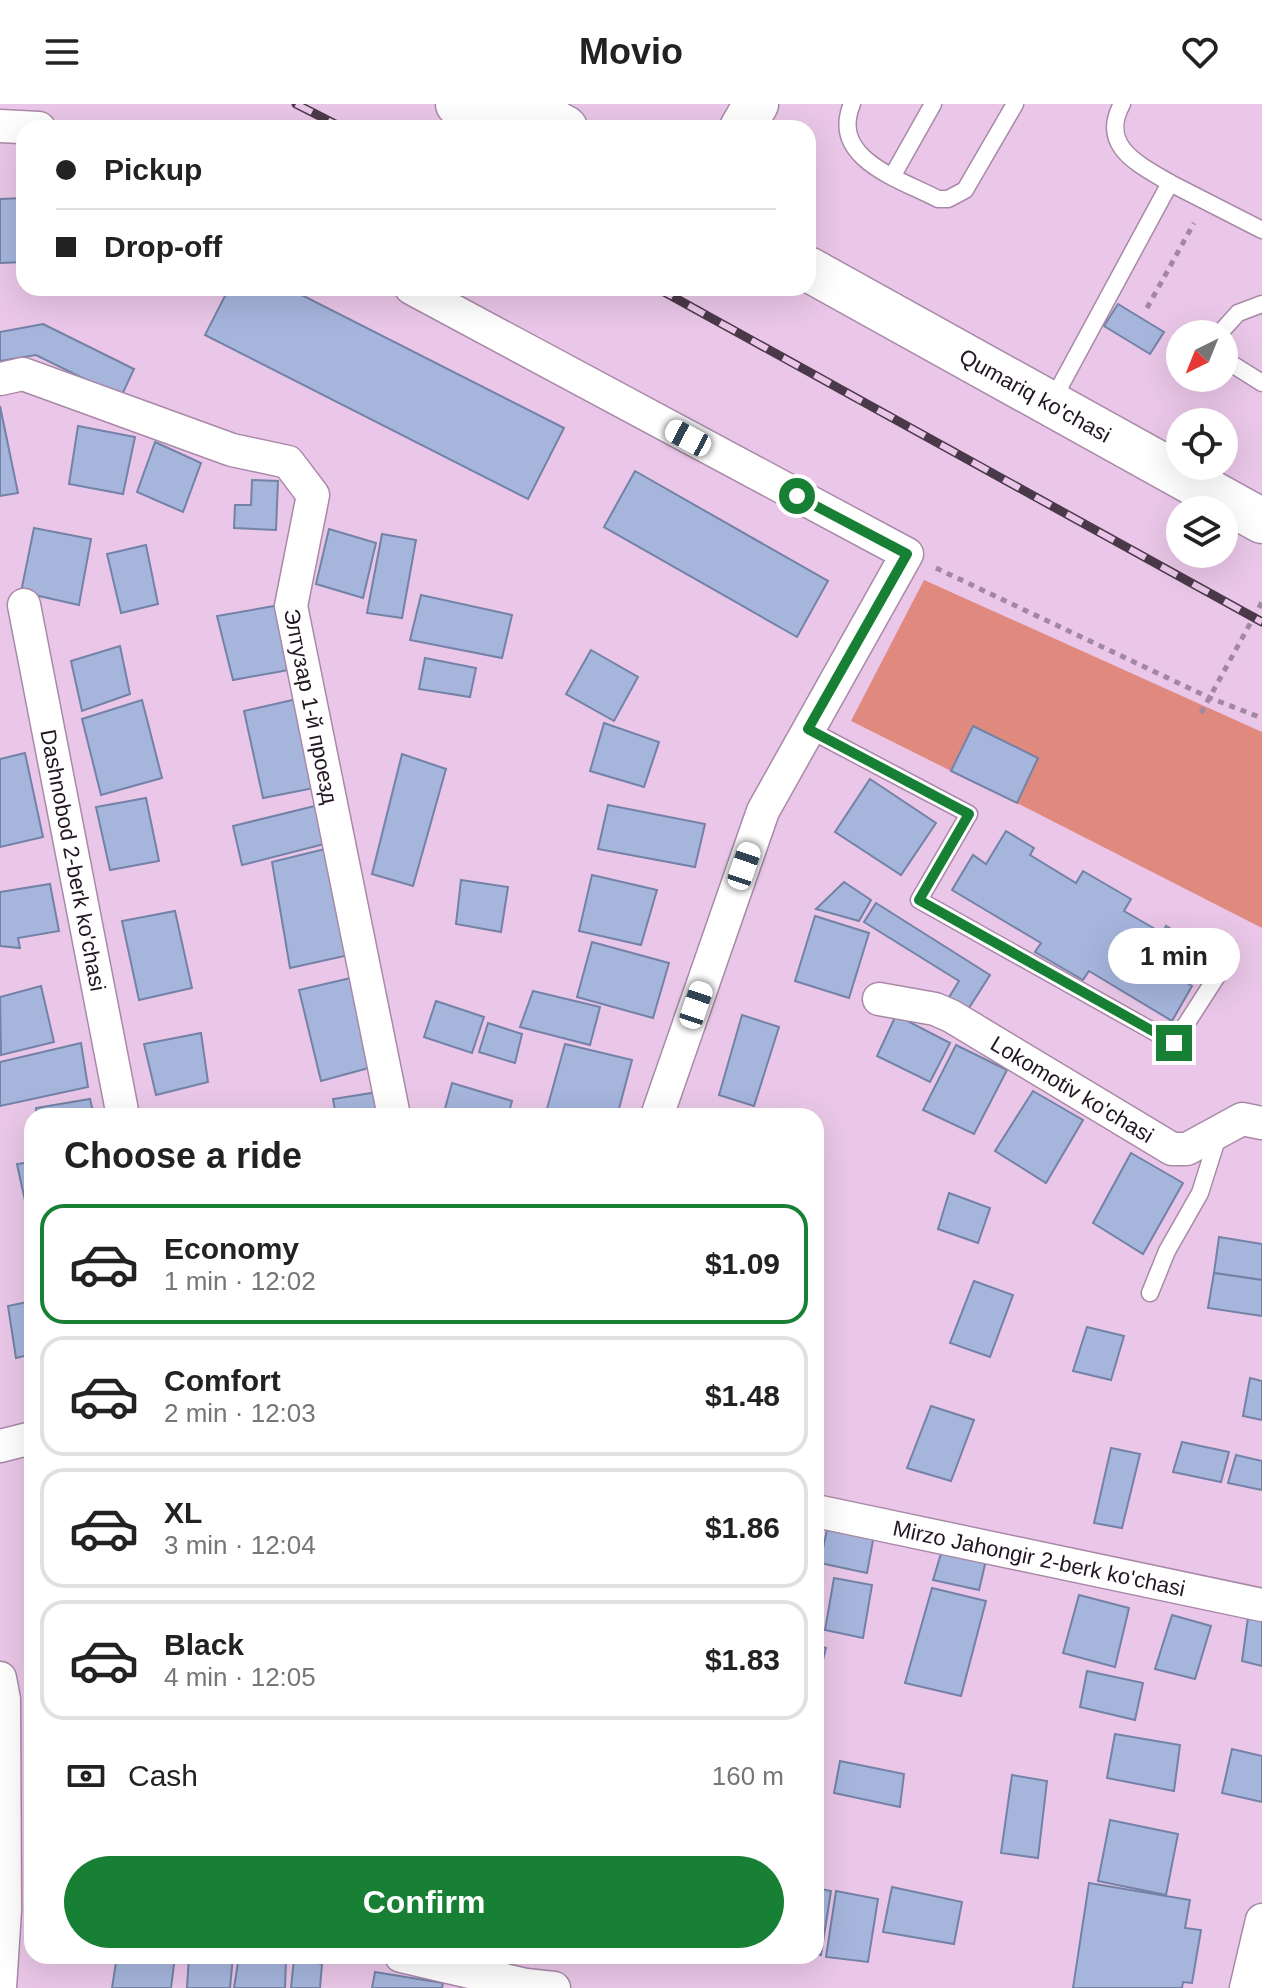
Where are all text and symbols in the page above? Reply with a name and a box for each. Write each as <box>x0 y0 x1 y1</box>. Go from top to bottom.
icon: menu <box>40 30 84 74</box>
icon: heart <box>1178 30 1222 74</box>
text: Movio <box>579 31 683 72</box>
text: Pickup <box>104 153 202 186</box>
text: Drop-off <box>104 230 222 263</box>
north arrow <box>1166 320 1238 392</box>
map controls <box>1166 320 1238 568</box>
street label: Qumariq ko'chasi <box>955 343 1115 447</box>
button: locate <box>1166 408 1238 480</box>
car <box>661 416 715 460</box>
route start <box>779 478 815 514</box>
button: layers <box>1166 496 1238 568</box>
street label: Элтузар 1-й проезд <box>279 606 343 806</box>
street label: Dashnobod 2-berk ko'chasi <box>36 727 111 993</box>
car <box>725 839 763 893</box>
callout: 1 min <box>1108 927 1240 983</box>
text: 1 min <box>1140 941 1208 971</box>
car <box>677 978 715 1032</box>
route end <box>1156 1025 1192 1061</box>
street label: Lokomotiv ko'chasi <box>987 1031 1158 1148</box>
text: Choose a ride <box>64 1135 302 1176</box>
icon: car <box>68 1228 140 1300</box>
text: Economy <box>164 1232 299 1265</box>
text: $1.09 <box>705 1247 780 1280</box>
text: 1 min · 12:02 <box>164 1266 316 1296</box>
icon: car <box>68 1360 140 1432</box>
text: Comfort <box>164 1364 281 1397</box>
text: $1.48 <box>705 1379 780 1412</box>
text: 2 min · 12:03 <box>164 1398 316 1428</box>
icon: car <box>68 1492 140 1564</box>
text: XL <box>164 1496 202 1529</box>
text: $1.86 <box>705 1511 780 1544</box>
street label: Mirzo Jahongir 2-berk ko'chasi <box>891 1515 1187 1601</box>
text: 3 min · 12:04 <box>164 1530 316 1560</box>
icon: car <box>68 1624 140 1696</box>
text: Black <box>164 1628 244 1661</box>
text: $1.83 <box>705 1643 780 1676</box>
text: 4 min · 12:05 <box>164 1662 316 1692</box>
icon: cash <box>64 1754 108 1798</box>
text: Cash <box>128 1759 198 1792</box>
text: 160 m <box>712 1761 784 1791</box>
button: Confirm <box>64 1856 784 1948</box>

